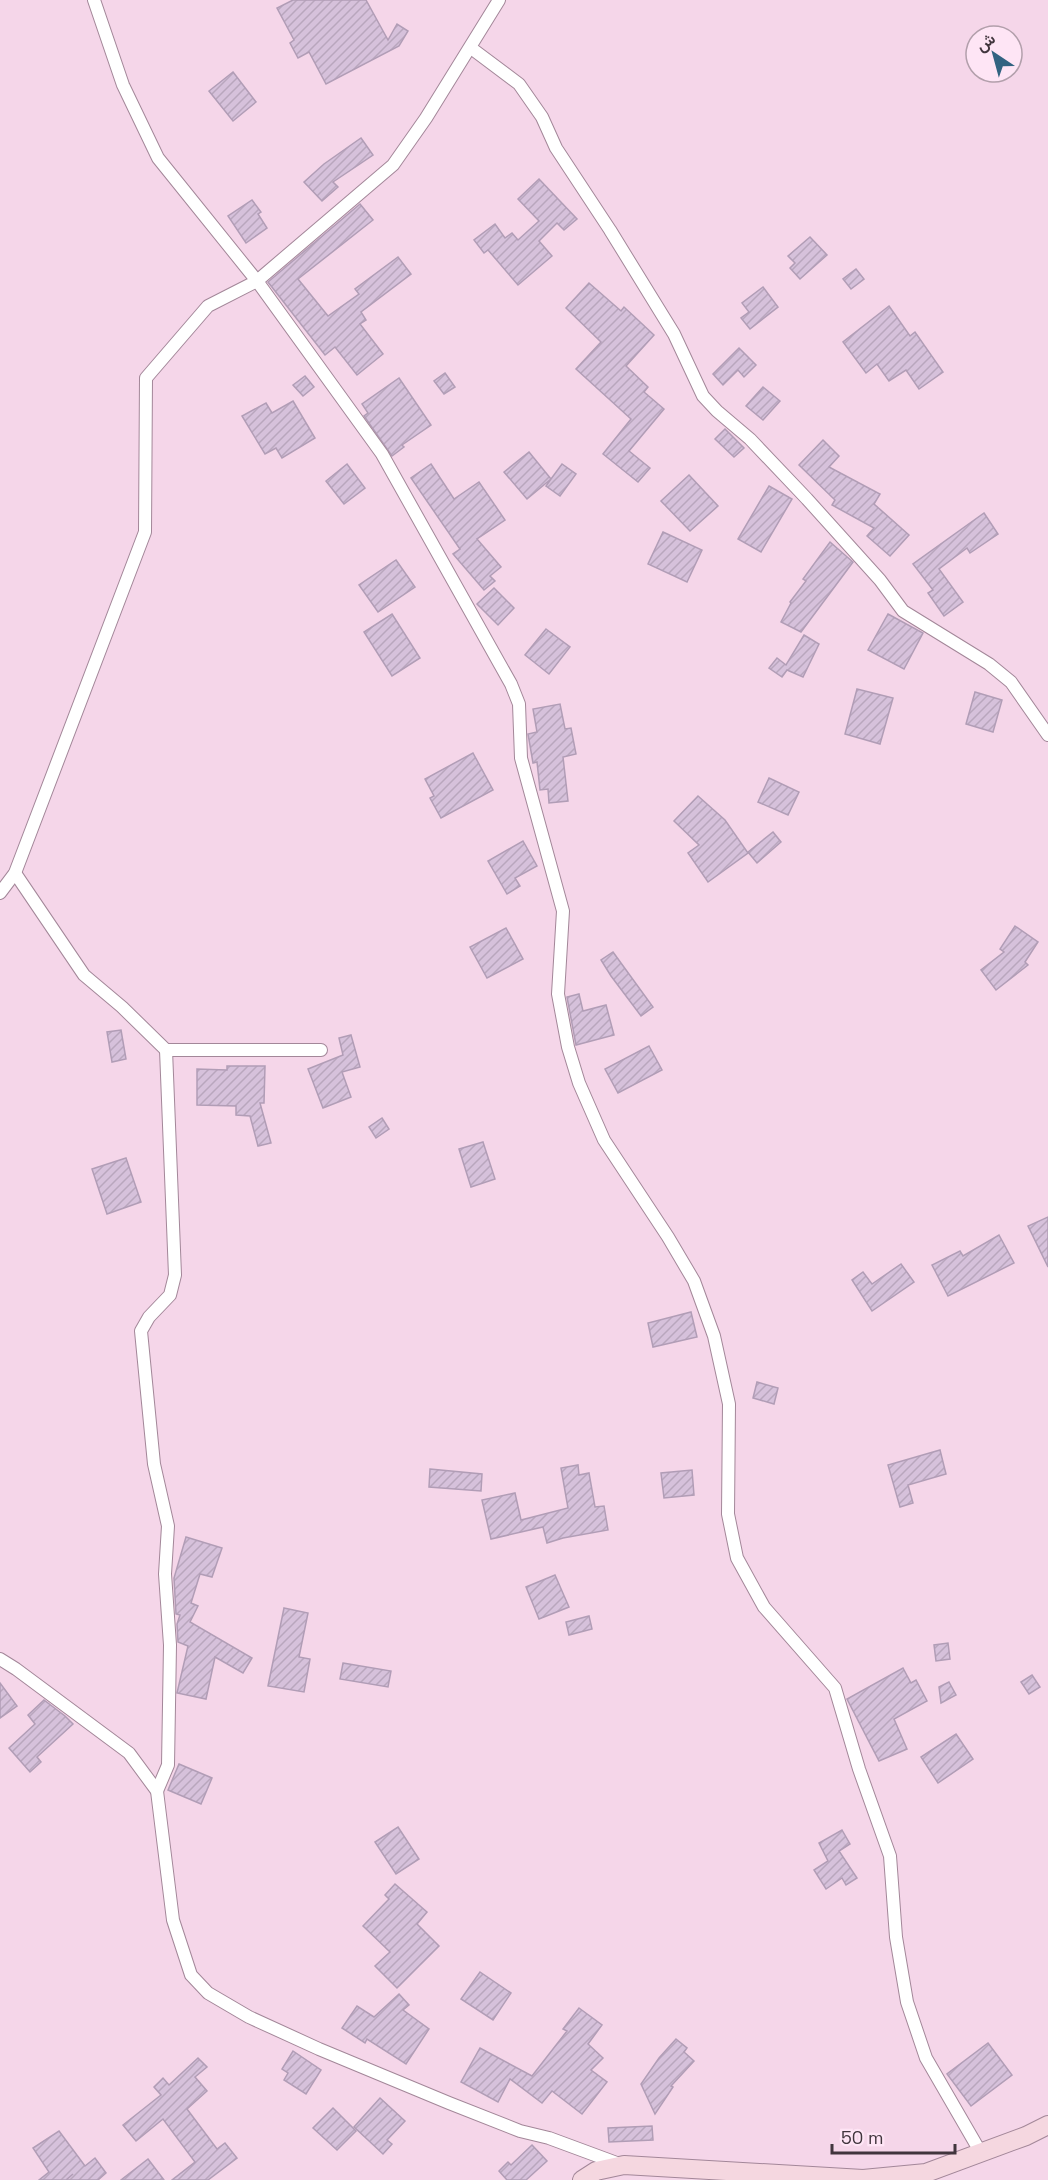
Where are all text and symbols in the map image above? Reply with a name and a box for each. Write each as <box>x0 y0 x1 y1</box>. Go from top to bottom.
north arrow <box>964 24 1024 84</box>
text: ش <box>972 28 999 56</box>
scale bar <box>832 2117 955 2155</box>
text: 50 m <box>841 2126 883 2149</box>

